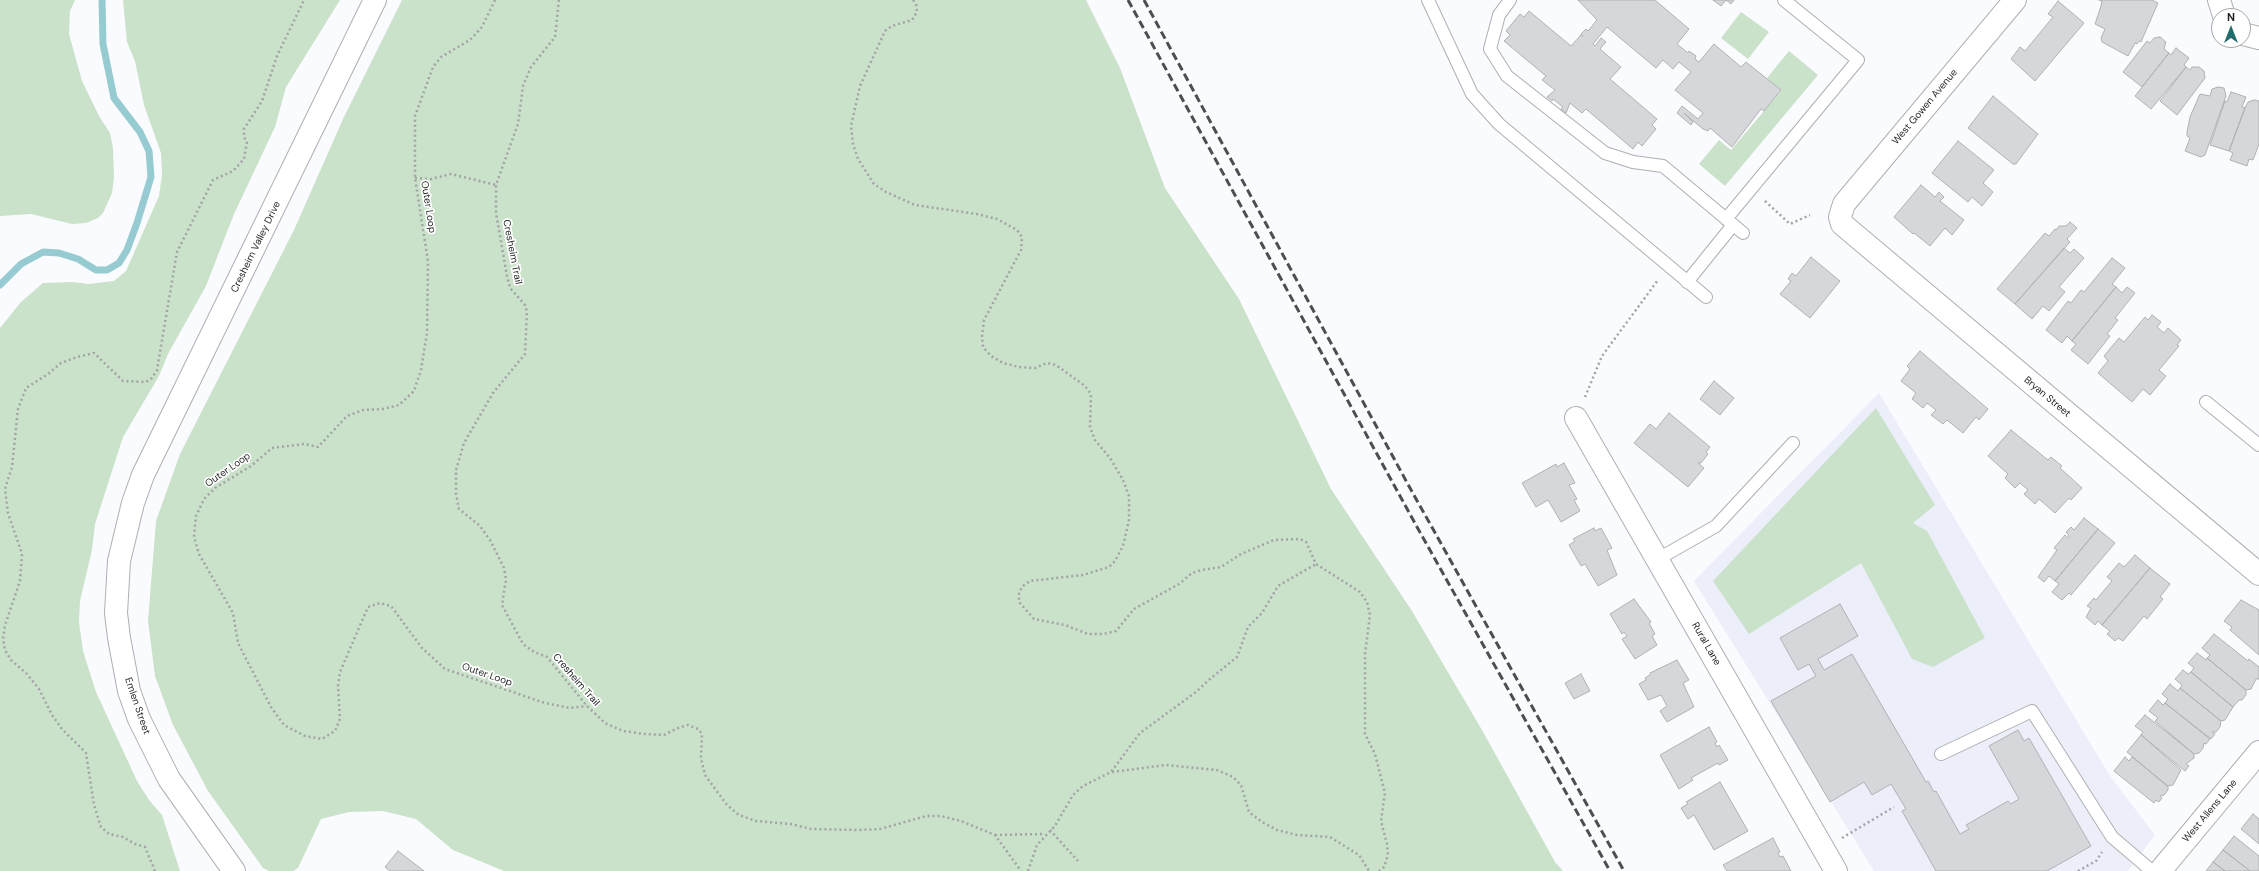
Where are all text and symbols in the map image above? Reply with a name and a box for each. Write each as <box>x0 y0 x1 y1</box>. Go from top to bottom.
north arrow <box>2211 8 2251 48</box>
text: N <box>2227 10 2235 24</box>
street label: West Gowen Avenue <box>1890 67 1960 147</box>
street label: Outer Loop <box>418 180 438 234</box>
street label: Cresheim Valley Drive <box>229 199 283 295</box>
street label: Cresheim Trail <box>500 219 524 285</box>
street label: Bryan Street <box>2021 374 2073 420</box>
street label: Outer Loop <box>203 450 253 490</box>
street label: Rural Lane <box>1689 620 1723 668</box>
street label: Cresheim Trail <box>550 651 602 709</box>
street label: Outer Loop <box>460 661 514 689</box>
street label: Emlen Street <box>122 676 152 736</box>
street label: West Allens Lane <box>2180 777 2240 845</box>

